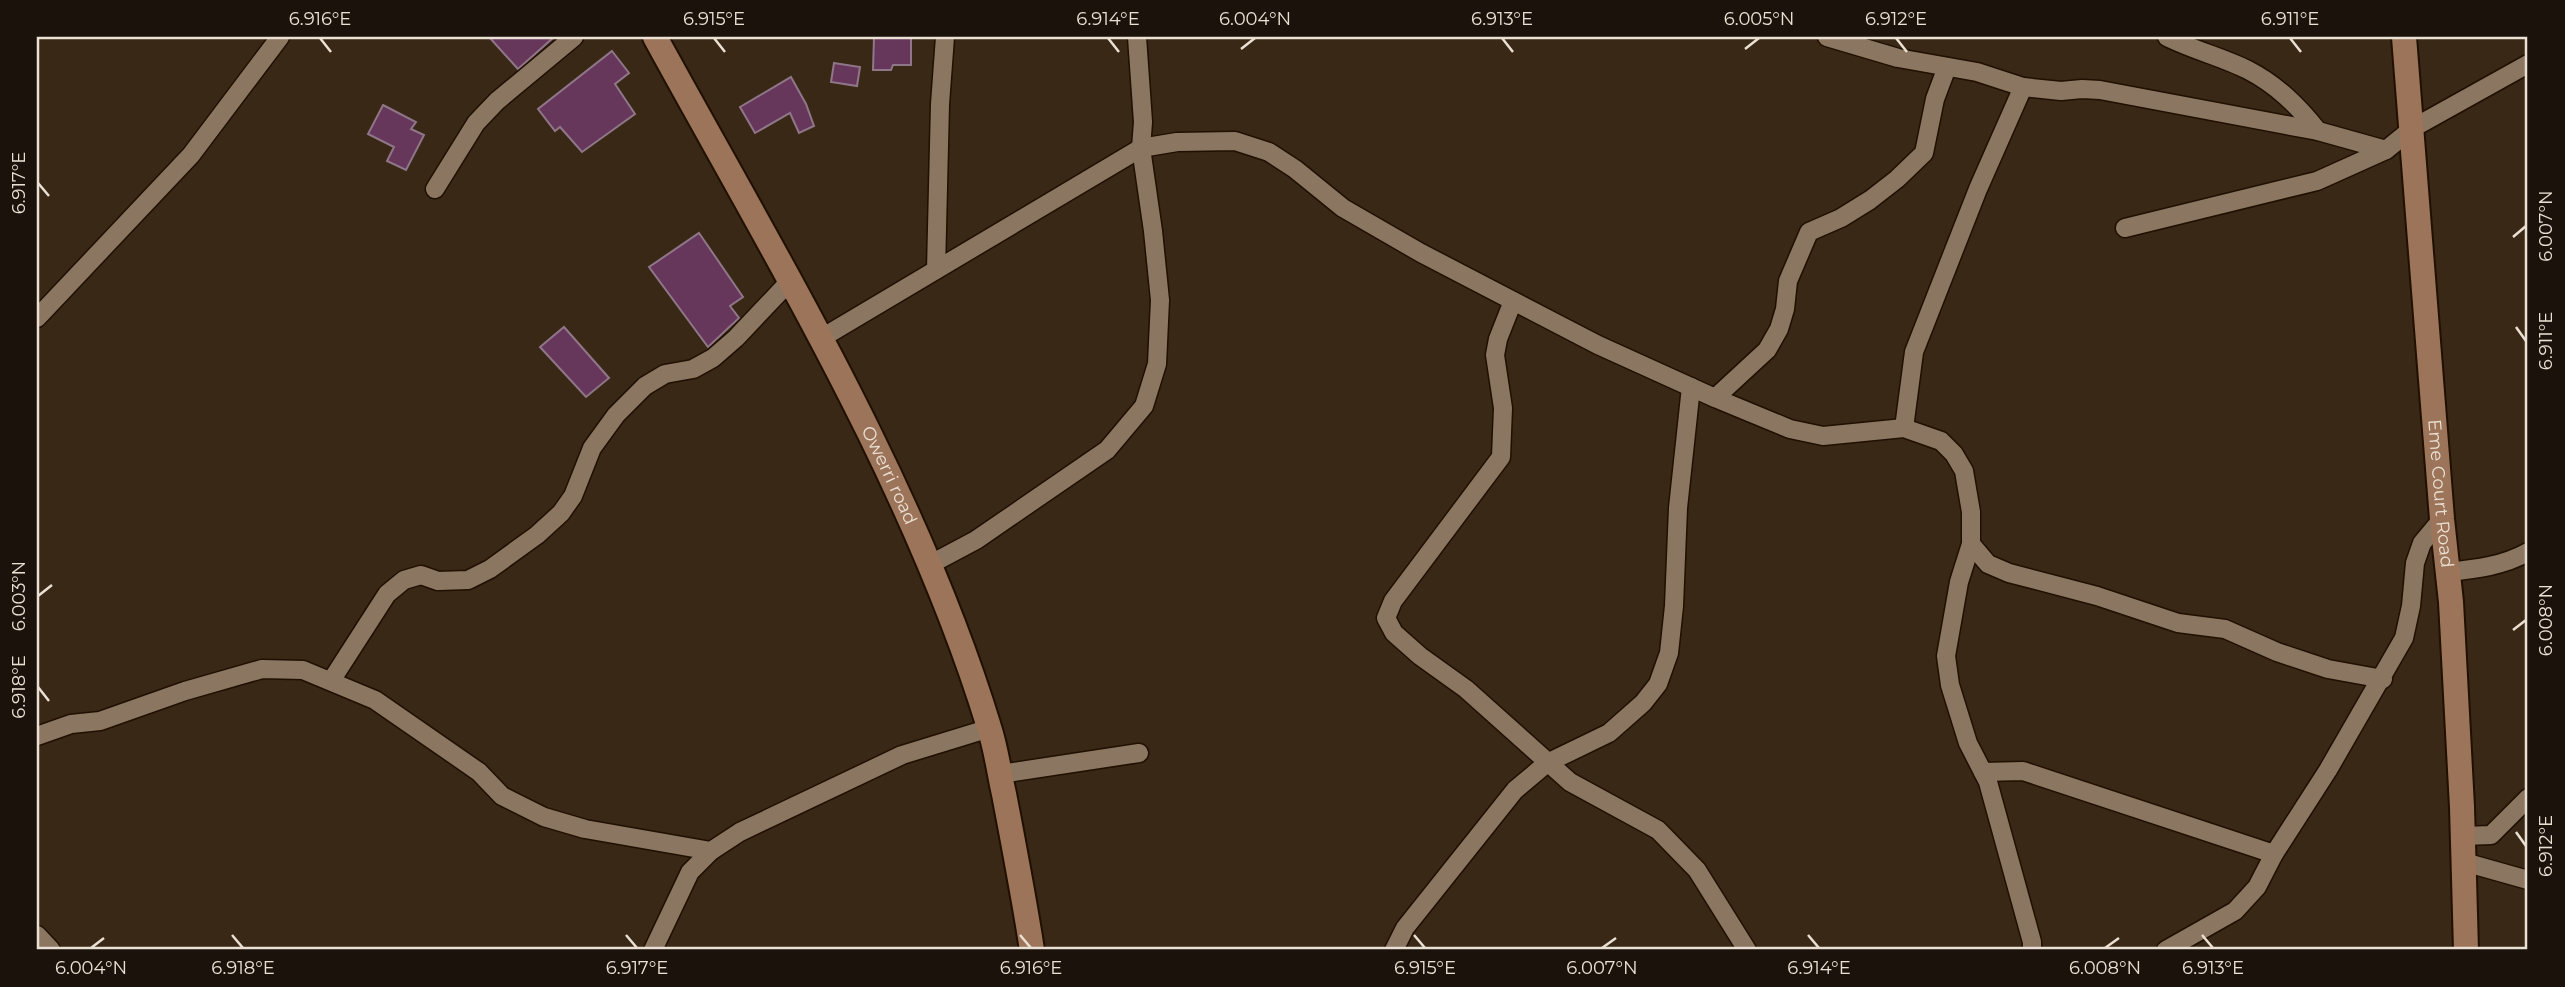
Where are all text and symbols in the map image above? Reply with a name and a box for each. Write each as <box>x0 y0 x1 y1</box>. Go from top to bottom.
text: 6.916°E <box>289 8 351 30</box>
text: 6.915°E <box>683 8 745 30</box>
text: 6.914°E <box>1076 8 1140 30</box>
text: 6.004°N <box>1219 8 1291 30</box>
text: 6.913°E <box>1471 8 1533 30</box>
text: 6.005°N <box>1724 8 1794 30</box>
text: 6.912°E <box>1865 8 1927 30</box>
text: 6.911°E <box>2261 8 2319 30</box>
text: 6.917°E <box>8 152 30 214</box>
text: 6.007°N <box>2535 190 2557 262</box>
text: 6.911°E <box>2535 312 2557 370</box>
street label: Eme Court Road <box>2423 418 2458 569</box>
street label: Owerri road <box>857 422 922 528</box>
text: 6.003°N <box>8 561 30 631</box>
text: 6.008°N <box>2535 584 2557 656</box>
text: 6.918°E <box>8 655 30 719</box>
text: 6.912°E <box>2535 815 2557 877</box>
text: 6.004°N <box>55 957 127 979</box>
text: 6.918°E <box>211 957 275 979</box>
text: 6.917°E <box>606 957 668 979</box>
text: 6.916°E <box>1000 957 1062 979</box>
text: 6.915°E <box>1394 957 1456 979</box>
text: 6.007°N <box>1566 957 1638 979</box>
text: 6.914°E <box>1787 957 1851 979</box>
text: 6.008°N <box>2069 957 2141 979</box>
text: 6.913°E <box>2182 957 2244 979</box>

